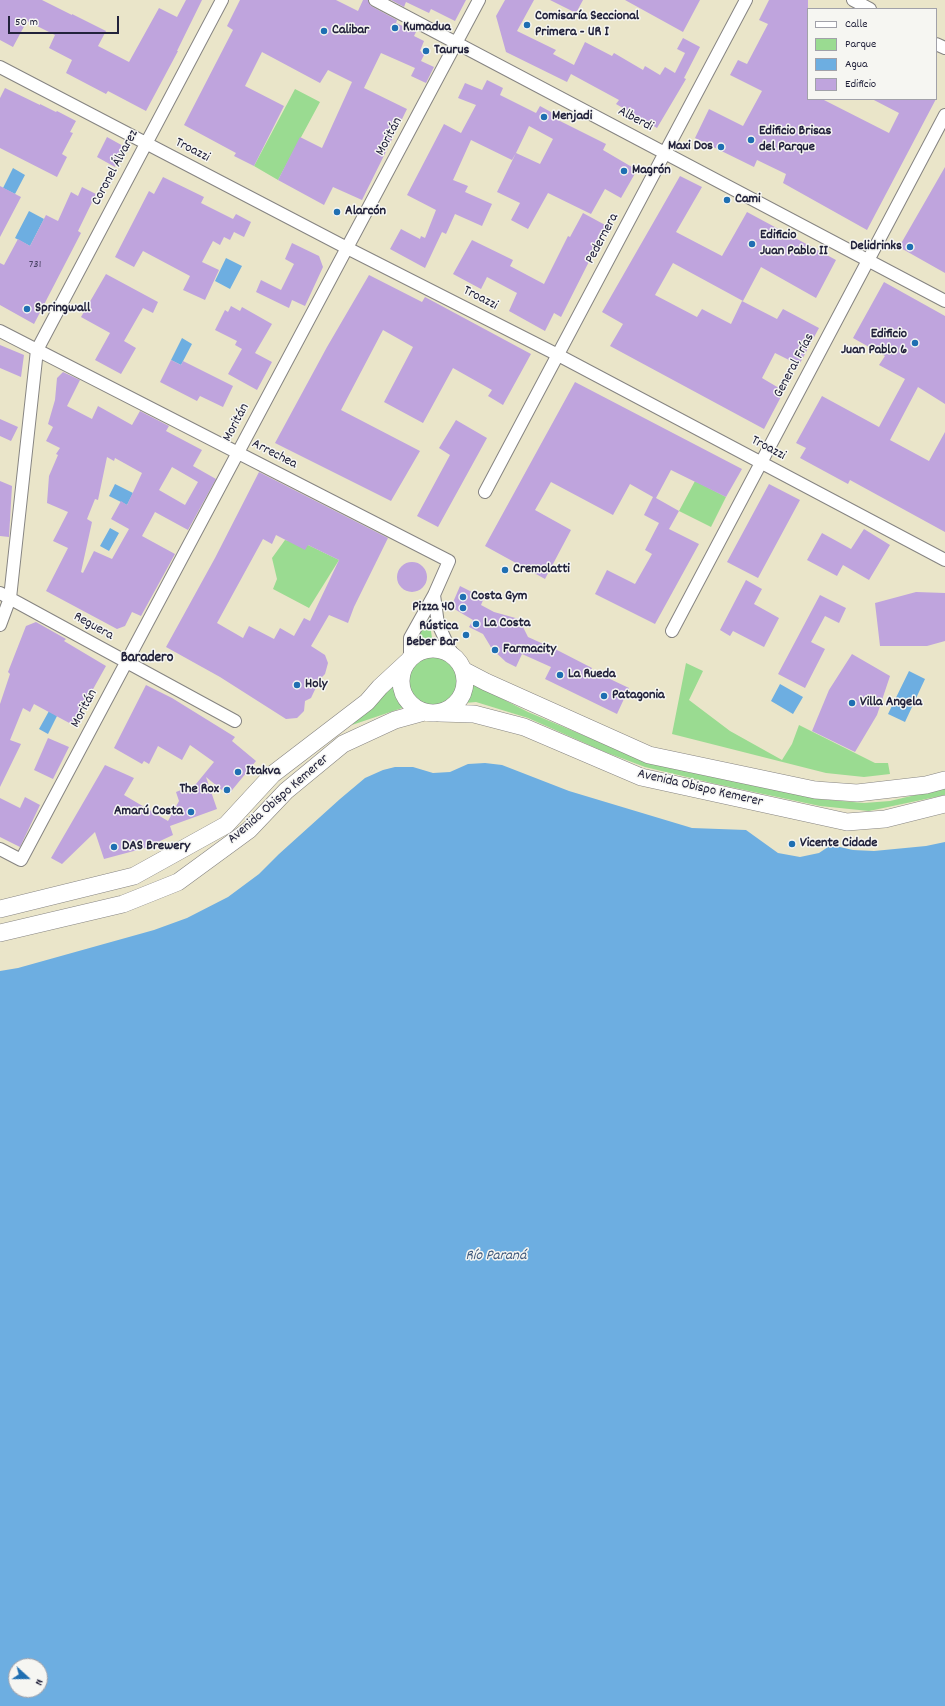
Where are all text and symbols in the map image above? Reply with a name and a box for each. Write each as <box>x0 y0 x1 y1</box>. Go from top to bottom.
scale bar <box>10 8 121 34</box>
legend <box>807 8 937 100</box>
place label: Comisaría Seccional Primera - UR I <box>535 9 639 42</box>
text: 50 m <box>15 14 38 31</box>
text: Calle <box>845 16 868 33</box>
place label: Kumadua <box>403 20 451 36</box>
marker: Comisaría Seccional Primera - UR I <box>522 20 532 30</box>
place label: Calibar <box>332 23 369 39</box>
marker: Kumadua <box>390 23 400 33</box>
marker: Calibar <box>319 26 329 36</box>
text: Parque <box>845 36 876 53</box>
place label: Taurus <box>434 43 469 59</box>
marker: Taurus <box>421 46 431 56</box>
text: Agua <box>845 56 868 73</box>
text: Edificio <box>845 76 876 93</box>
street label: Alberdi <box>614 104 656 136</box>
place label: Menjadi <box>552 109 592 125</box>
marker: Menjadi <box>539 112 549 122</box>
street label: Moritán <box>373 115 407 159</box>
place label: Edificio Brisas del Parque <box>759 124 831 156</box>
street label: Coronel Álvarez <box>89 127 143 209</box>
street label: Troazzi <box>172 135 212 167</box>
marker: Edificio Brisas del Parque <box>746 135 756 145</box>
place label: Maxi Dos <box>668 139 713 155</box>
marker: Maxi Dos <box>716 142 726 152</box>
place label: Magrón <box>632 163 671 179</box>
marker: Magrón <box>619 166 629 176</box>
place label: Cami <box>735 192 761 208</box>
marker: Cami <box>722 195 732 205</box>
place label: Alarcón <box>345 204 386 220</box>
marker: Alarcón <box>332 207 342 217</box>
street label: Pedernera <box>583 211 623 267</box>
place label: Edificio Juan Pablo II <box>760 228 828 260</box>
marker: Edificio Juan Pablo II <box>747 239 757 249</box>
place label: Delidrinks <box>850 239 902 255</box>
marker: Delidrinks <box>905 242 915 252</box>
house number: 731 <box>29 258 41 272</box>
street label: Troazzi <box>460 283 500 315</box>
place label: Springwall <box>35 301 90 317</box>
marker: Springwall <box>22 304 32 314</box>
place label: Edificio Juan Pablo 6 <box>841 327 907 360</box>
street label: General Frías <box>771 331 819 401</box>
marker: Edificio Juan Pablo 6 <box>910 338 920 348</box>
street label: Moritán <box>220 401 254 445</box>
street label: Troazzi <box>748 433 788 465</box>
street label: Arrechea <box>248 436 300 474</box>
place label: Cremolatti <box>513 562 570 578</box>
marker: Cremolatti <box>500 565 510 575</box>
place label: Costa Gym <box>471 589 527 605</box>
marker: Costa Gym <box>458 592 468 602</box>
place label: Pizza 40 <box>412 600 455 616</box>
marker: Pizza 40 <box>458 603 468 613</box>
street label: Reguera <box>70 609 116 645</box>
place label: La Costa <box>484 616 530 632</box>
place label: Rústica Beber Bar <box>406 619 458 652</box>
marker: La Costa <box>471 619 481 629</box>
marker: Rústica Beber Bar <box>461 630 471 640</box>
place label: Farmacity <box>503 642 556 658</box>
marker: Farmacity <box>490 645 500 655</box>
district label: Baradero <box>121 650 173 668</box>
place label: La Rueda <box>568 667 616 683</box>
marker: La Rueda <box>555 670 565 680</box>
place label: Holy <box>305 677 327 693</box>
marker: Holy <box>292 680 302 690</box>
street label: Moritán <box>68 687 102 731</box>
place label: Patagonia <box>612 688 665 704</box>
marker: Patagonia <box>599 691 609 701</box>
place label: Villa Angela <box>860 695 922 711</box>
marker: Villa Angela <box>847 698 857 708</box>
street label: Avenida Obispo Kemerer <box>225 752 333 848</box>
place label: Itakva <box>246 764 280 780</box>
street label: Avenida Obispo Kemerer <box>636 766 764 812</box>
marker: Itakva <box>233 767 243 777</box>
place label: The Rox <box>179 782 219 798</box>
marker: The Rox <box>222 785 232 795</box>
place label: Amarú Costa <box>114 804 183 820</box>
marker: Amarú Costa <box>186 807 196 817</box>
place label: Vicente Cidade <box>800 836 877 852</box>
place label: DAS Brewery <box>122 839 190 855</box>
marker: Vicente Cidade <box>787 839 797 849</box>
marker: DAS Brewery <box>109 842 119 852</box>
water label: Río Paraná <box>465 1248 527 1266</box>
north arrow <box>8 1658 48 1698</box>
text: N <box>30 1677 47 1687</box>

